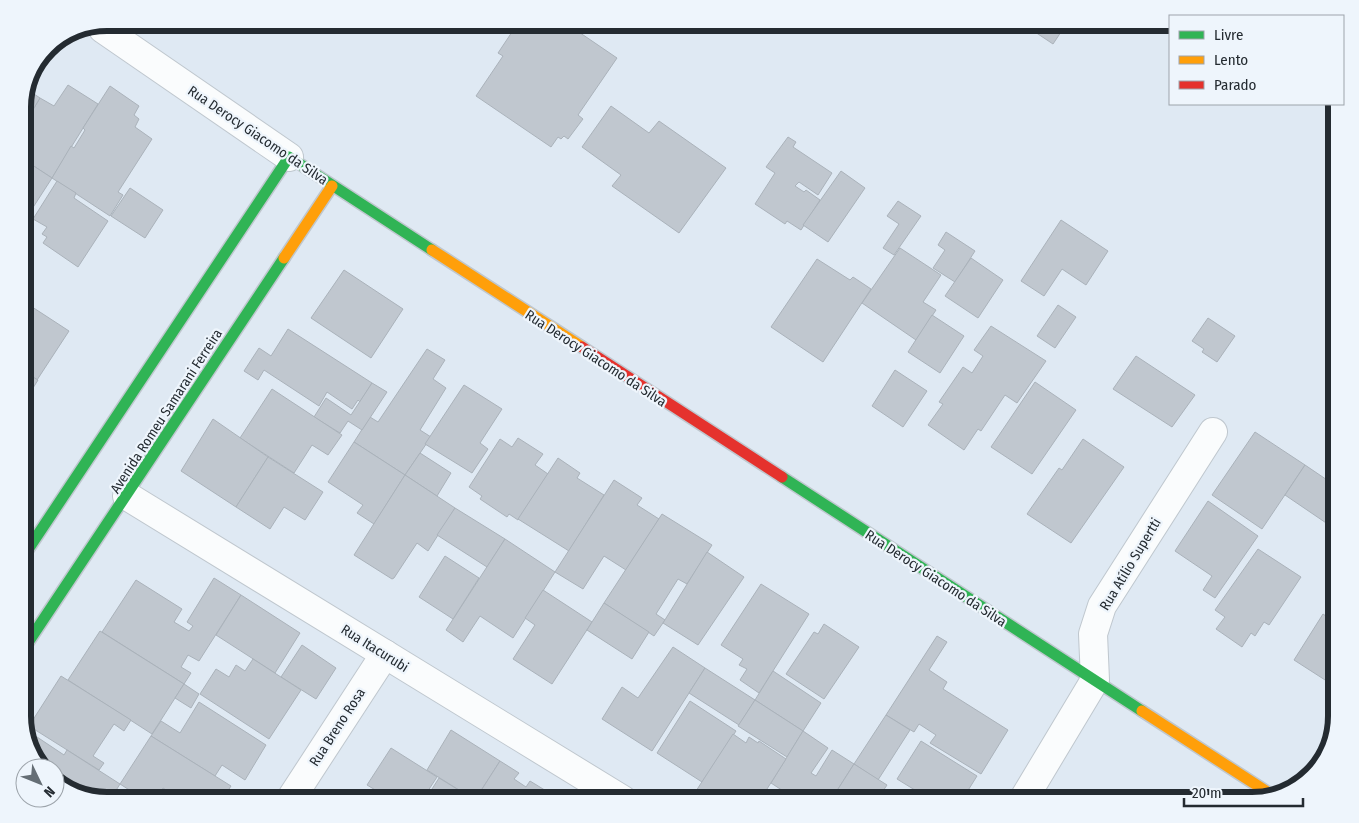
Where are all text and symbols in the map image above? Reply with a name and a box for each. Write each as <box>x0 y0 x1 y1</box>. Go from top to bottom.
legend <box>1169 15 1344 105</box>
text: Livre <box>1214 26 1243 44</box>
text: Lento <box>1214 51 1248 69</box>
text: Parado <box>1214 76 1257 94</box>
street label: Rua Derocy Giacomo da Silva <box>185 82 331 189</box>
street label: Rua Derocy Giacomo da Silva <box>522 306 670 411</box>
street label: Avenida Romeu Samarani Ferreira <box>107 326 226 497</box>
street label: Rua Atílio Supertti <box>1096 515 1165 614</box>
street label: Rua Derocy Giacomo da Silva <box>862 526 1010 631</box>
street label: Rua Itacurubi <box>338 621 412 676</box>
street label: Rua Breno Rosa <box>306 685 369 770</box>
north arrow <box>15 758 65 808</box>
scale bar <box>1184 776 1303 808</box>
text: N <box>40 783 58 800</box>
text: 20 m <box>1192 784 1222 802</box>

